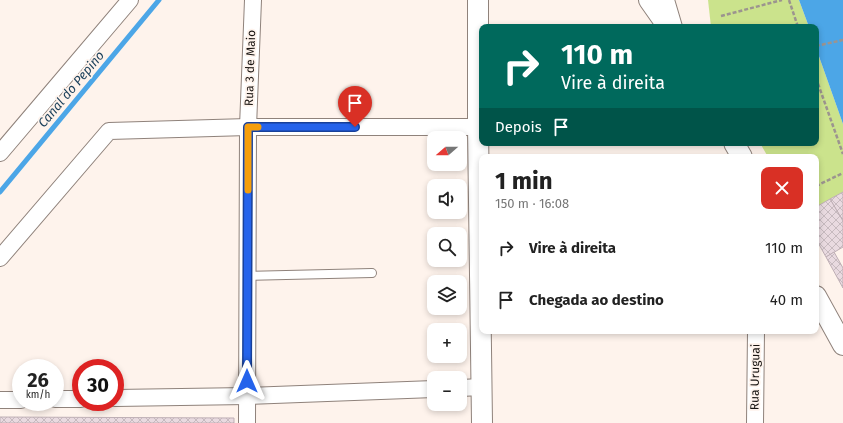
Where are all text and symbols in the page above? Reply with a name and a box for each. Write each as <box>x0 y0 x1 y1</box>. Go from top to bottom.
street label: Rua 3 de Maio <box>242 30 258 106</box>
text: 110 m <box>561 38 633 71</box>
icon: right <box>495 40 547 92</box>
water label: Canal do Pepino <box>35 48 107 130</box>
text: Vire à direita <box>561 72 665 94</box>
pin <box>338 86 372 127</box>
icon: arrive <box>344 92 366 114</box>
icon: arrive <box>550 116 572 138</box>
text: Depois <box>495 118 542 136</box>
north arrow <box>427 131 467 171</box>
map controls <box>427 131 467 411</box>
text: 1 min <box>495 167 553 195</box>
button: close <box>761 167 803 209</box>
button: sound <box>427 179 467 219</box>
text: 150 m · 16:08 <box>495 196 569 211</box>
button: search <box>427 227 467 267</box>
icon: right <box>495 237 517 259</box>
text: Vire à direita <box>529 239 616 257</box>
text: 110 m <box>765 239 803 257</box>
button: layers <box>427 275 467 315</box>
icon: arrive <box>495 289 517 311</box>
text: Chegada ao destino <box>529 291 664 309</box>
text: 40 m <box>770 291 803 309</box>
button: + <box>427 323 467 363</box>
street label: Rua Uruguai <box>747 344 763 410</box>
speed limit sign: 30 <box>72 359 124 411</box>
position arrow <box>226 360 268 402</box>
text: 26 <box>27 368 49 392</box>
button: − <box>427 371 467 411</box>
text: km/h <box>26 389 50 401</box>

